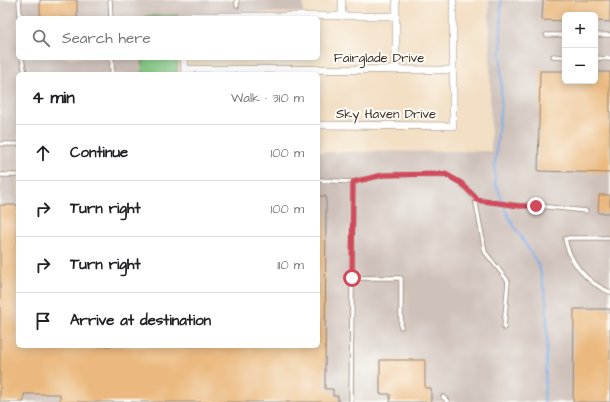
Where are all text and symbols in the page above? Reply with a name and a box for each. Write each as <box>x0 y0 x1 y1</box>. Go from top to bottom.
map controls <box>562 12 598 84</box>
button: + <box>562 12 598 48</box>
search box <box>16 16 320 60</box>
icon: search <box>30 27 52 49</box>
text: Search here <box>62 28 151 49</box>
button: − <box>562 48 598 84</box>
street label: Fairglade Drive <box>334 49 424 68</box>
text: 4 min <box>32 86 75 110</box>
text: Walk · 310 m <box>231 89 304 107</box>
street label: Sky Haven Drive <box>336 105 436 124</box>
icon: ahead <box>32 142 54 164</box>
text: Continue <box>70 142 128 163</box>
text: 100 m <box>271 144 304 162</box>
route end <box>527 197 545 215</box>
icon: right <box>32 198 54 220</box>
text: Turn right <box>70 198 141 219</box>
text: 100 m <box>271 200 304 218</box>
icon: right <box>32 254 54 276</box>
text: Turn right <box>70 254 141 275</box>
text: 110 m <box>277 256 304 274</box>
route start <box>343 269 361 287</box>
icon: arrive <box>32 310 54 332</box>
text: Arrive at destination <box>70 310 211 331</box>

